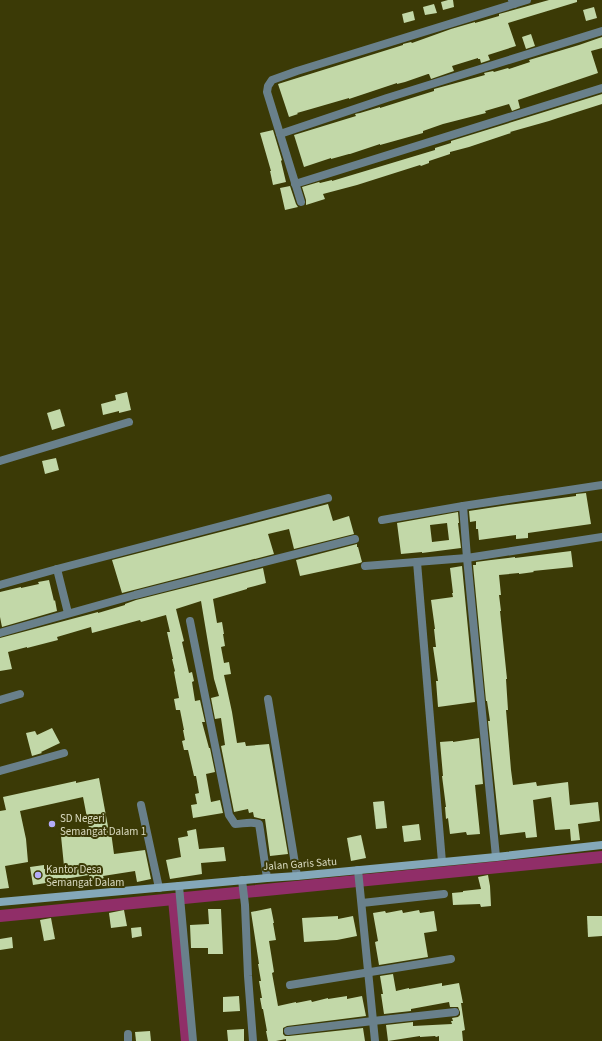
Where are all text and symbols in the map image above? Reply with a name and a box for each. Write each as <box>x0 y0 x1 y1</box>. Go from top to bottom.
place label: SD Negeri Semangat Dalam 1 <box>60 811 146 839</box>
marker: SD Negeri Semangat Dalam 1 <box>47 819 57 829</box>
street label: Jalan Garis Satu <box>263 854 337 874</box>
place label: Kantor Desa Semangat Dalam <box>46 862 124 890</box>
marker: Kantor Desa Semangat Dalam <box>33 870 43 880</box>

